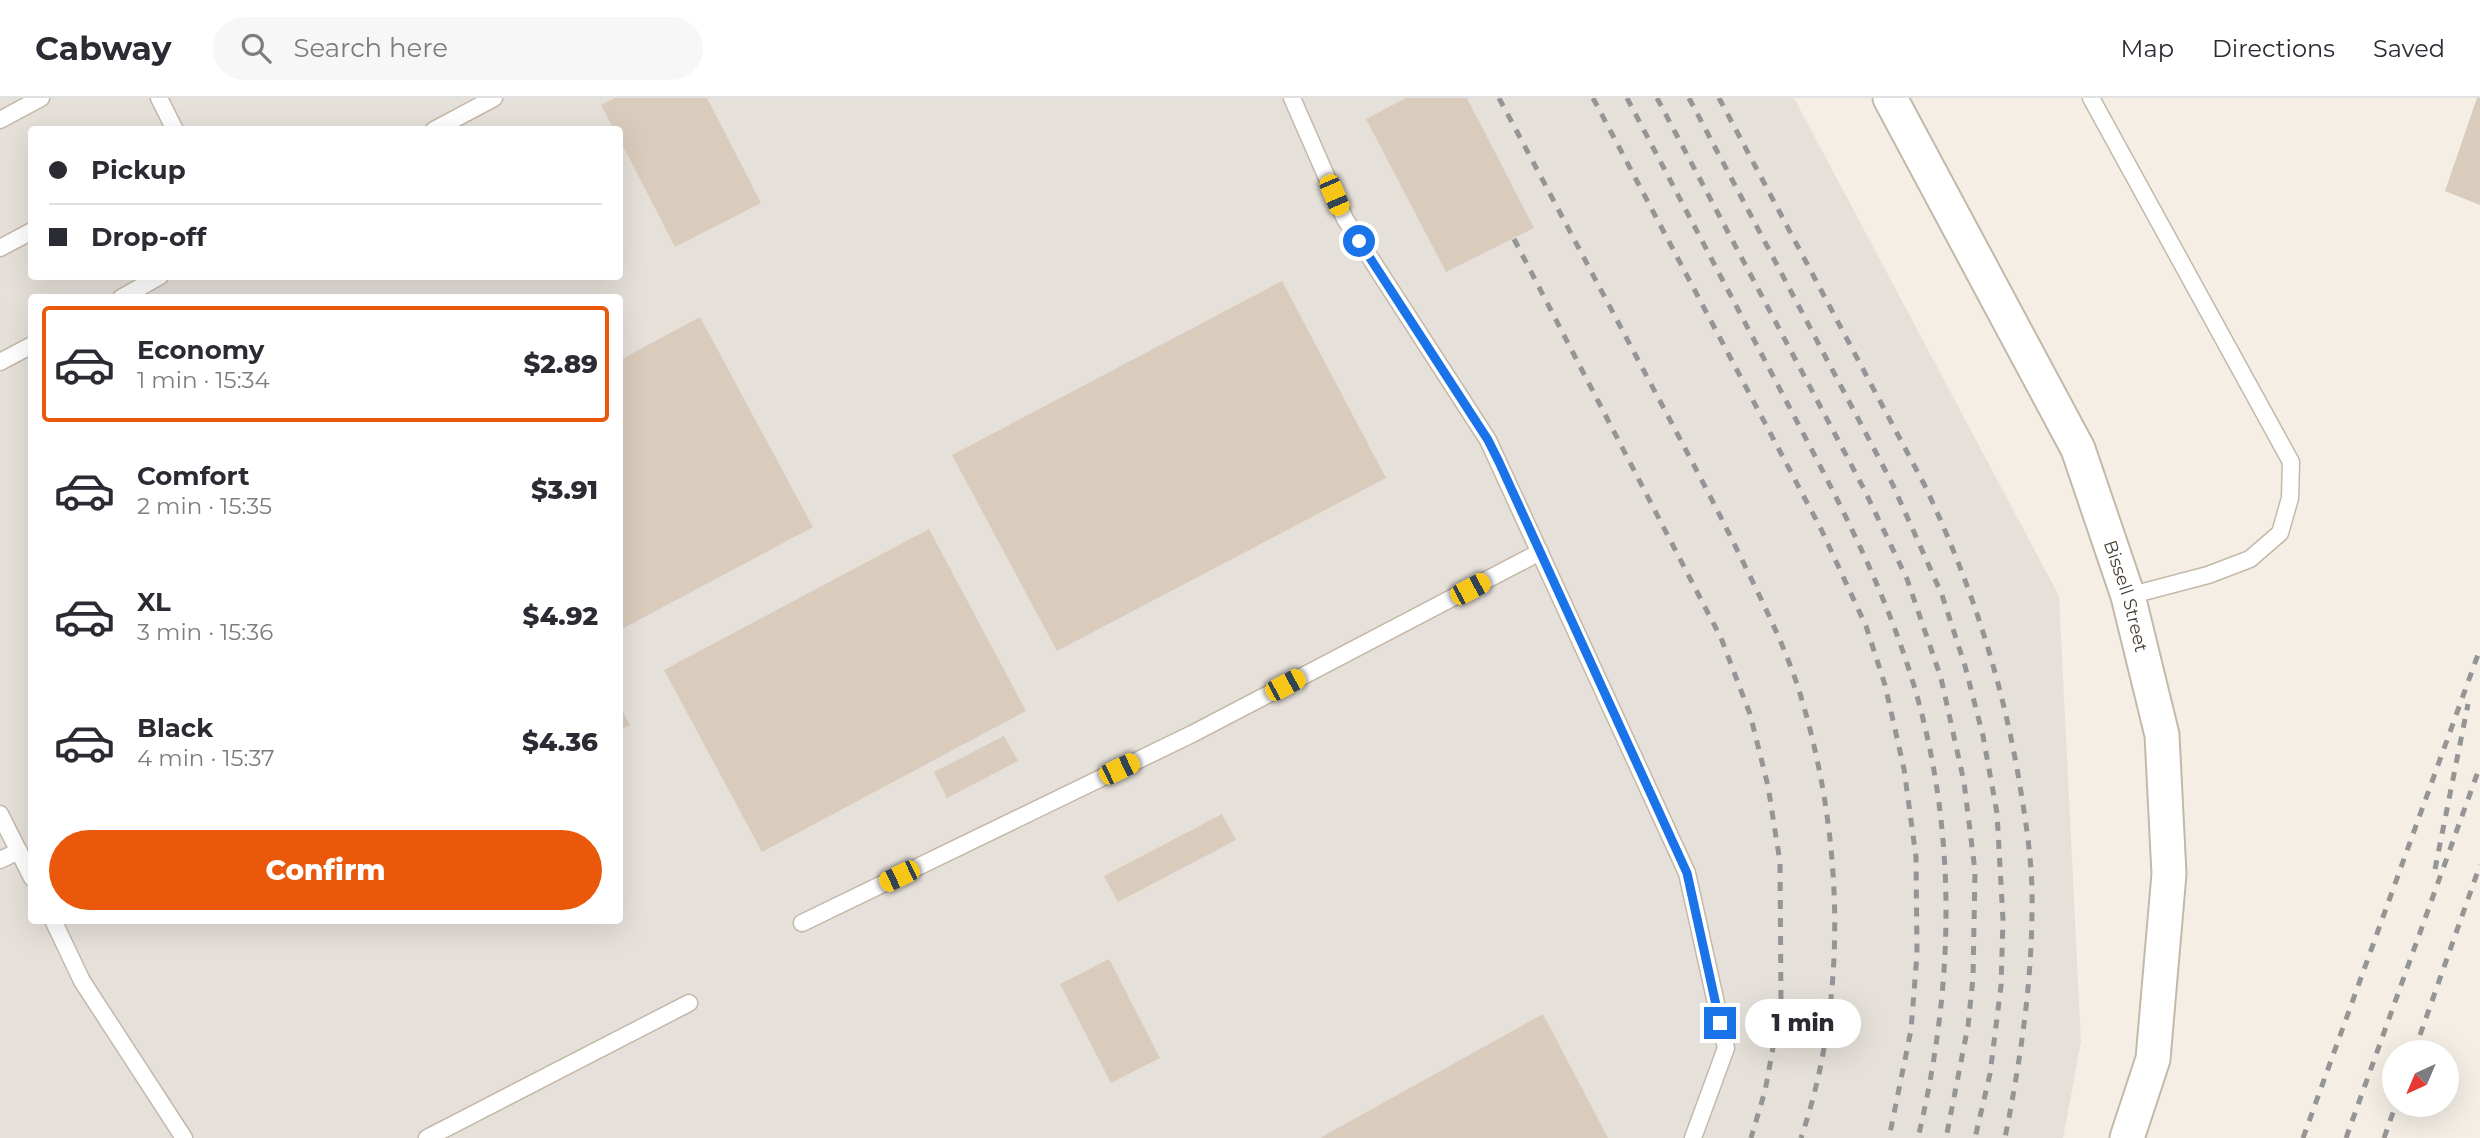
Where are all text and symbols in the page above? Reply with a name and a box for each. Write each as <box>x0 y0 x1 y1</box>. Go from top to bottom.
search box <box>213 17 703 80</box>
text: Cabway <box>35 28 171 68</box>
icon: search <box>237 29 275 67</box>
text: Search here <box>293 32 448 64</box>
text: Map <box>2121 34 2174 63</box>
text: Directions <box>2212 34 2335 63</box>
text: Saved <box>2373 34 2445 63</box>
text: Pickup <box>91 154 186 186</box>
car <box>1317 172 1352 218</box>
text: Drop-off <box>91 221 206 253</box>
route start <box>1343 225 1375 257</box>
icon: car <box>53 333 116 396</box>
text: Economy <box>137 334 264 366</box>
text: $2.89 <box>523 348 598 380</box>
text: 1 min · 15:34 <box>137 366 270 394</box>
icon: car <box>53 459 116 522</box>
text: Comfort <box>137 460 249 492</box>
text: $3.91 <box>531 474 598 506</box>
text: 2 min · 15:35 <box>137 492 272 520</box>
street label: Bissell Street <box>2099 537 2152 654</box>
car <box>1447 570 1494 608</box>
icon: car <box>53 585 116 648</box>
text: XL <box>137 586 171 618</box>
text: $4.92 <box>523 600 598 632</box>
text: 3 min · 15:36 <box>137 618 273 646</box>
car <box>1262 666 1309 704</box>
icon: car <box>53 711 116 774</box>
text: Black <box>137 712 213 744</box>
text: $4.36 <box>522 726 598 758</box>
text: 4 min · 15:37 <box>137 744 275 772</box>
car <box>1096 750 1143 788</box>
button: Confirm <box>49 830 602 910</box>
car <box>876 857 923 895</box>
callout: 1 min <box>1744 998 1860 1048</box>
route end <box>1704 1007 1736 1039</box>
text: 1 min <box>1771 1009 1835 1037</box>
north arrow <box>2382 1040 2459 1116</box>
map controls <box>2382 1040 2459 1117</box>

